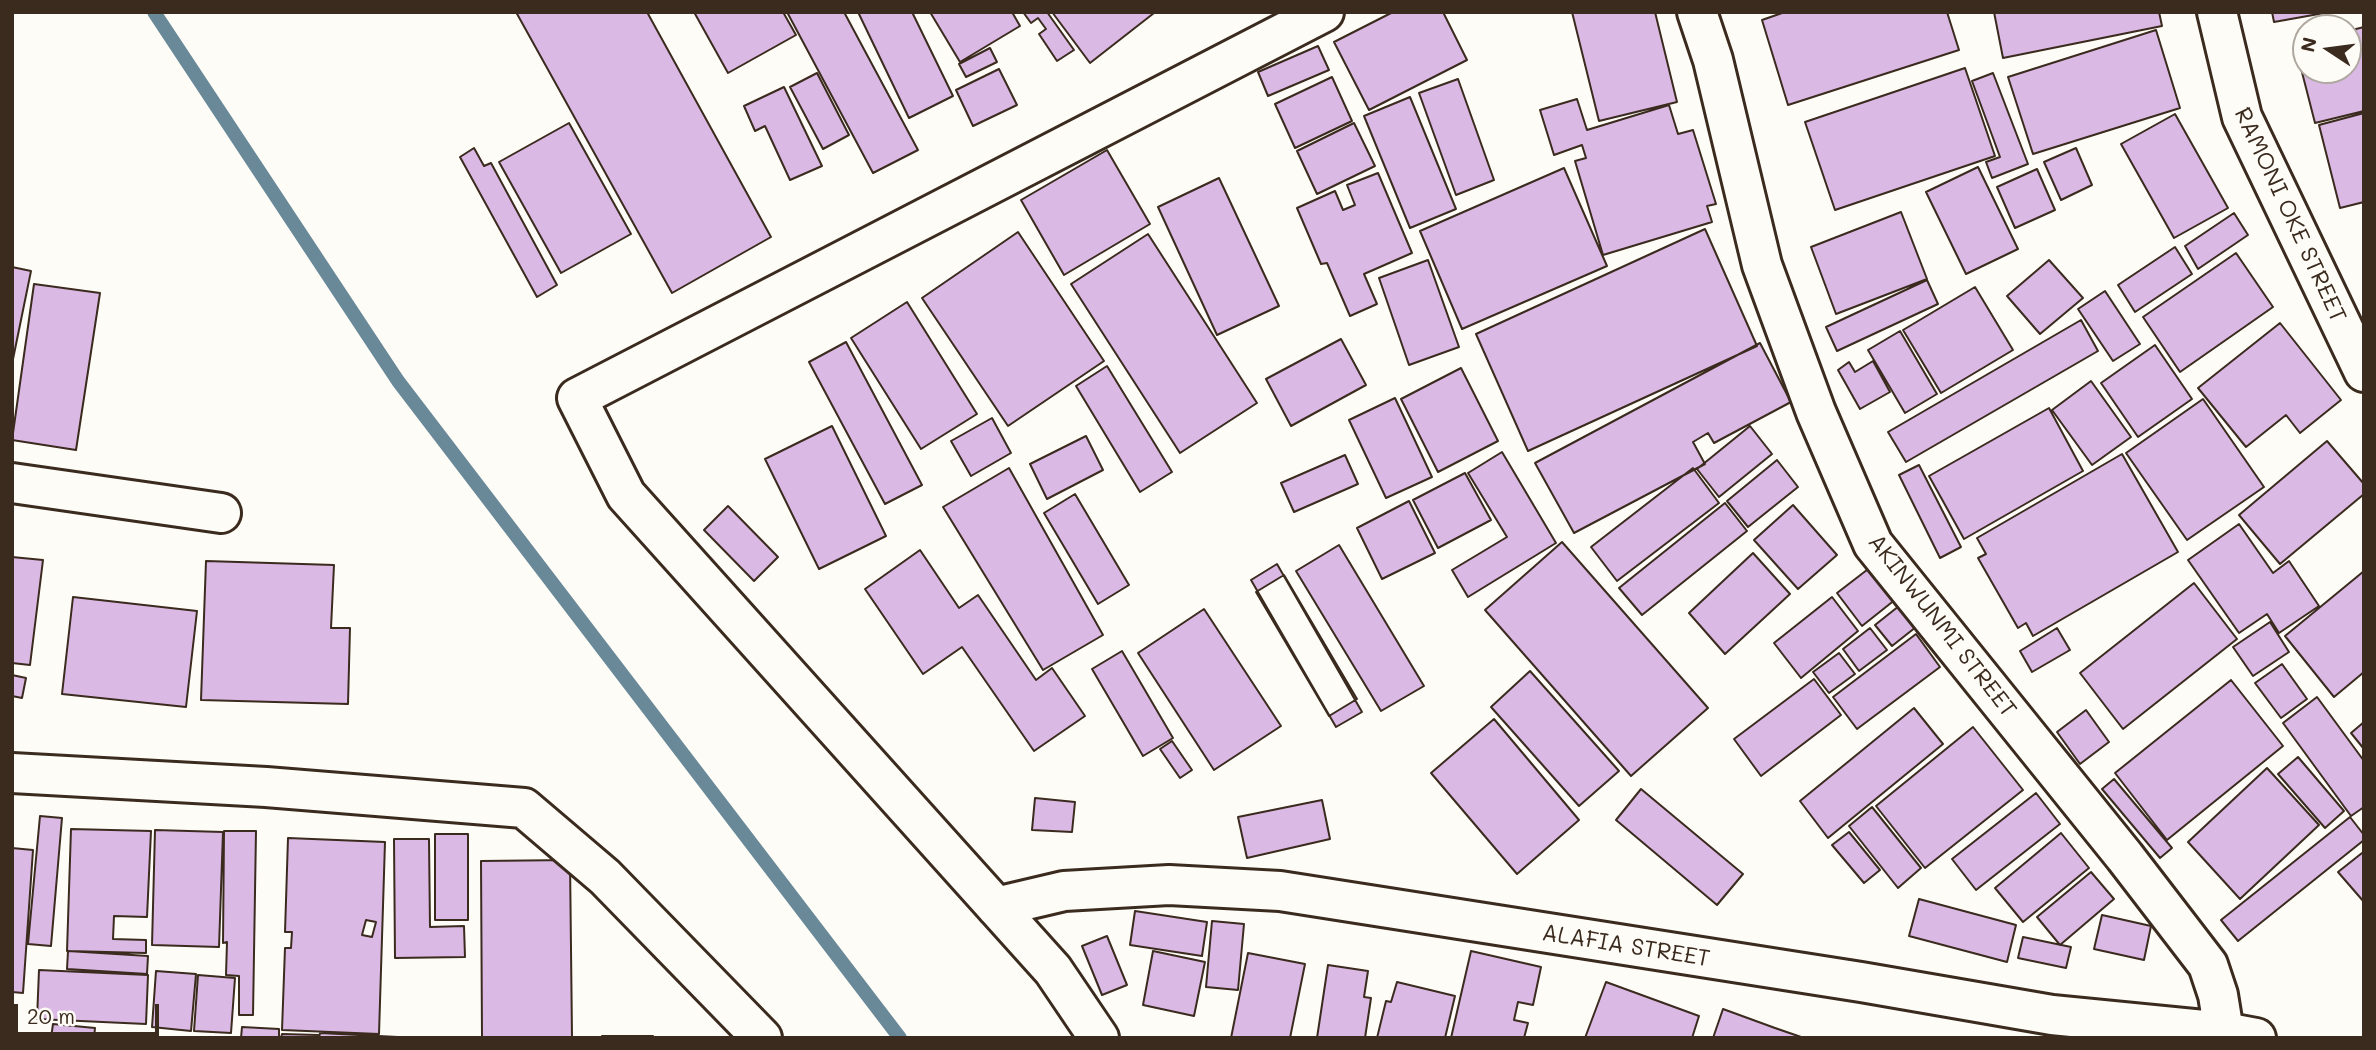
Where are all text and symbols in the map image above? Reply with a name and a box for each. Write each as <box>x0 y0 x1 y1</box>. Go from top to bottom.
north arrow <box>2292 14 2362 84</box>
text: N <box>2294 35 2322 54</box>
street label: RAMONI OKE STREET <box>2228 103 2352 327</box>
street label: AKINWUNMI STREET <box>1862 529 2022 723</box>
street label: ALAFIA STREET <box>1540 919 1712 973</box>
scale bar <box>18 990 163 1034</box>
text: 20 m <box>27 1002 75 1029</box>

